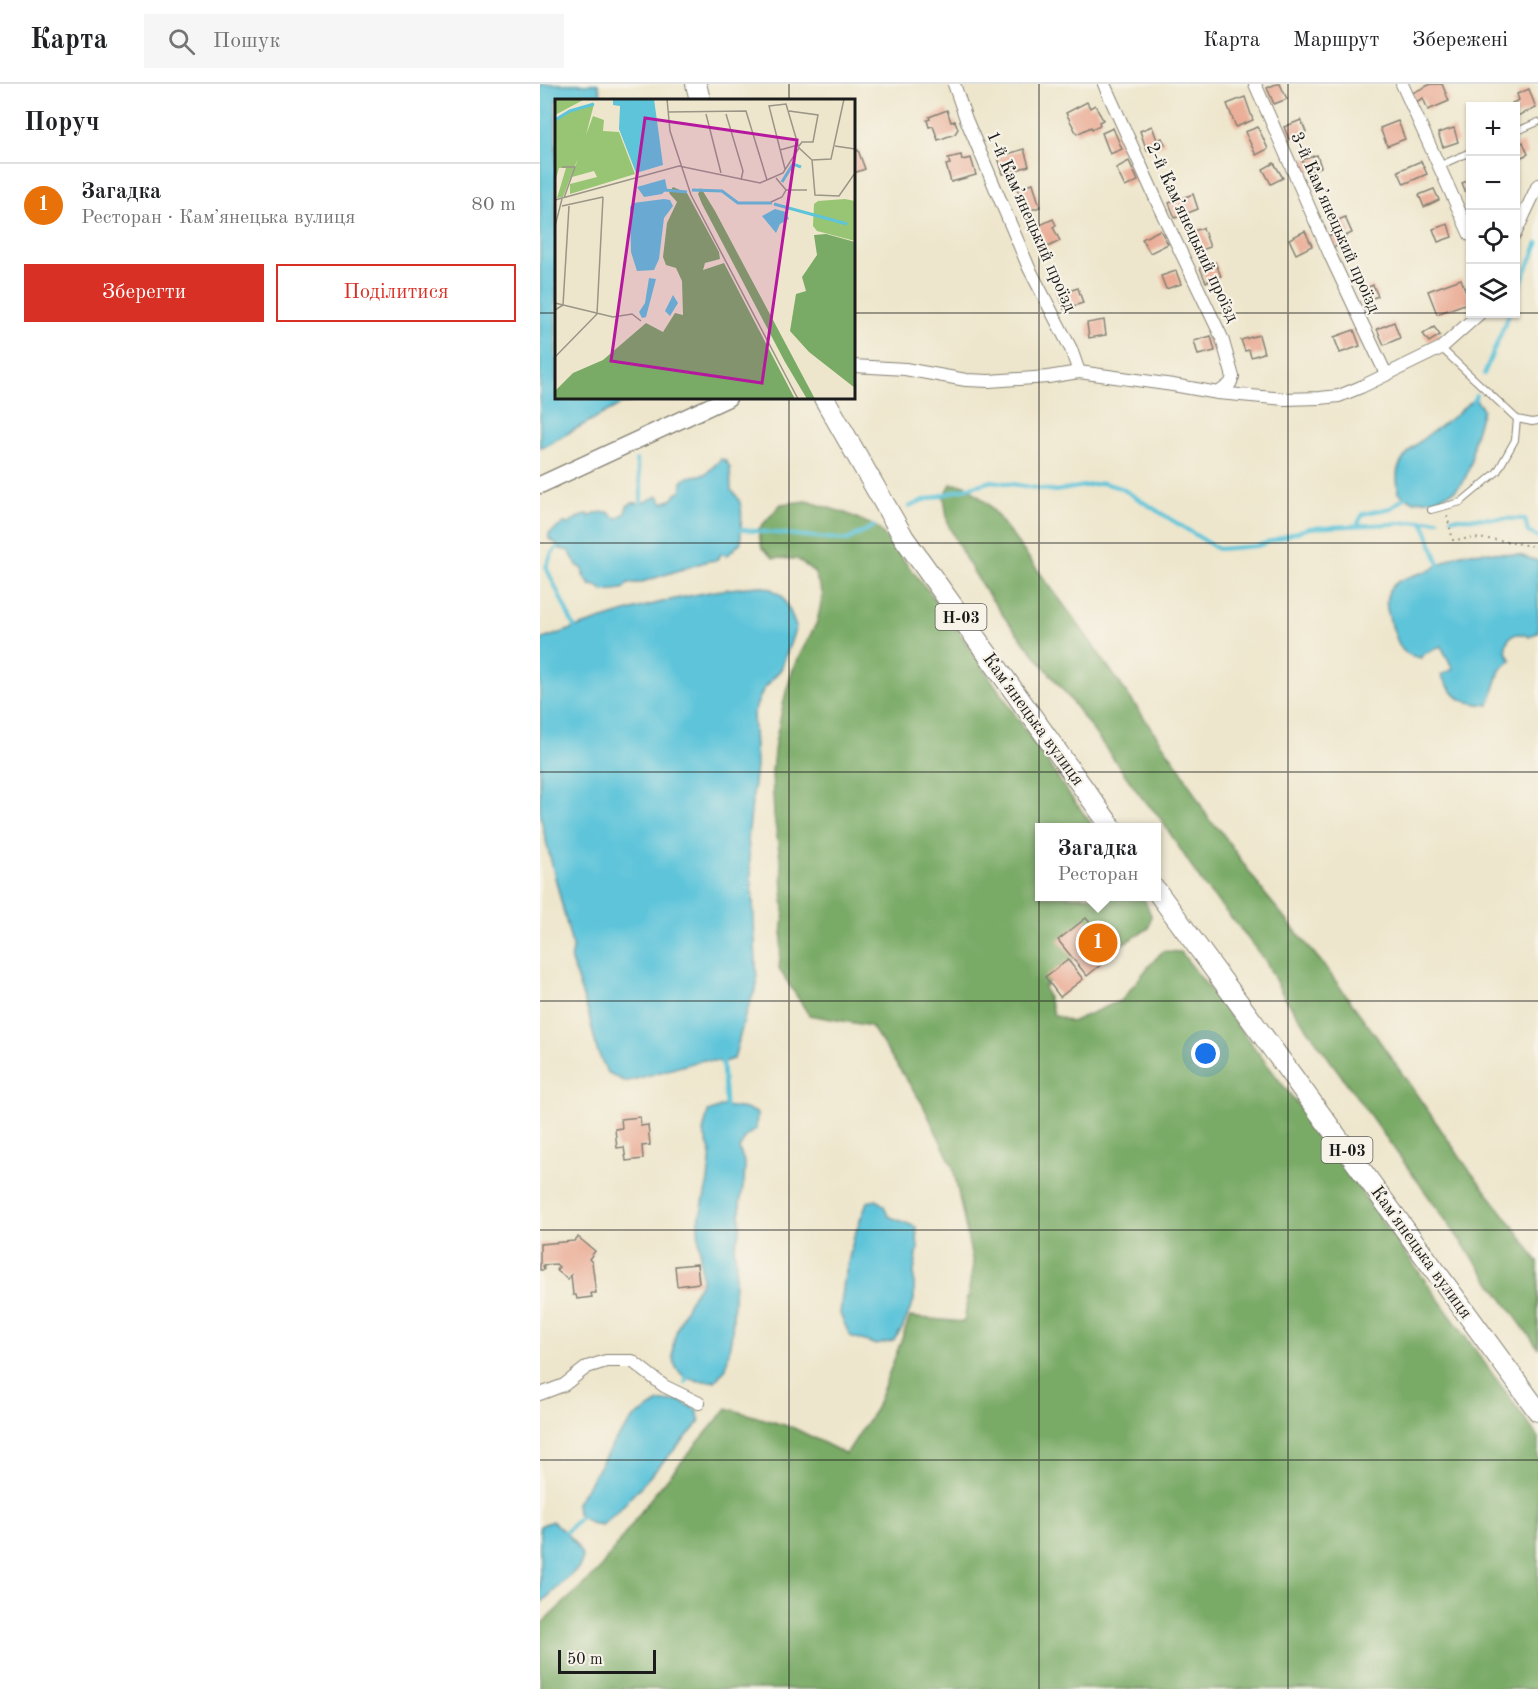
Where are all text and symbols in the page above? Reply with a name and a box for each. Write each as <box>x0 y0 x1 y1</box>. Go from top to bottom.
search box <box>144 14 564 68</box>
icon: search <box>165 25 198 58</box>
text: Карта <box>30 27 108 55</box>
text: Пошук <box>213 30 281 52</box>
text: Карта <box>1203 30 1260 51</box>
text: Маршрут <box>1293 30 1379 51</box>
text: Збережені <box>1412 30 1508 51</box>
inset map <box>555 99 855 399</box>
map controls <box>1466 102 1520 318</box>
button: + <box>1466 102 1520 156</box>
text: Поруч <box>24 110 100 136</box>
street label: 1-й Камʼянецький проїзд <box>983 128 1079 315</box>
street label: 3-й Камʼянецький проїзд <box>1287 129 1383 316</box>
street label: 2-й Камʼянецький проїзд <box>1143 140 1242 325</box>
button: − <box>1466 156 1520 210</box>
text: Загадка <box>81 181 161 203</box>
text: 1 <box>38 195 49 215</box>
text: 80 m <box>471 195 516 215</box>
text: Ресторан · Камʼянецька вулиця <box>81 208 355 228</box>
button: locate <box>1466 210 1520 264</box>
button: Зберегти <box>24 264 264 322</box>
button: Поділитися <box>276 264 516 322</box>
button: layers <box>1466 264 1520 318</box>
road number: Н-03 <box>936 604 986 630</box>
street label: Камʼянецька вулиця <box>979 650 1087 789</box>
popup <box>1035 823 1161 901</box>
text: Загадка <box>1058 838 1138 860</box>
text: Ресторан <box>1058 865 1138 885</box>
pin: 1 <box>1078 920 1118 966</box>
your location <box>1191 1039 1220 1068</box>
road number: Н-03 <box>1322 1137 1372 1163</box>
street label: Камʼянецька вулиця <box>1367 1183 1475 1322</box>
scale bar <box>558 1647 656 1674</box>
text: 50 m <box>567 1652 603 1668</box>

